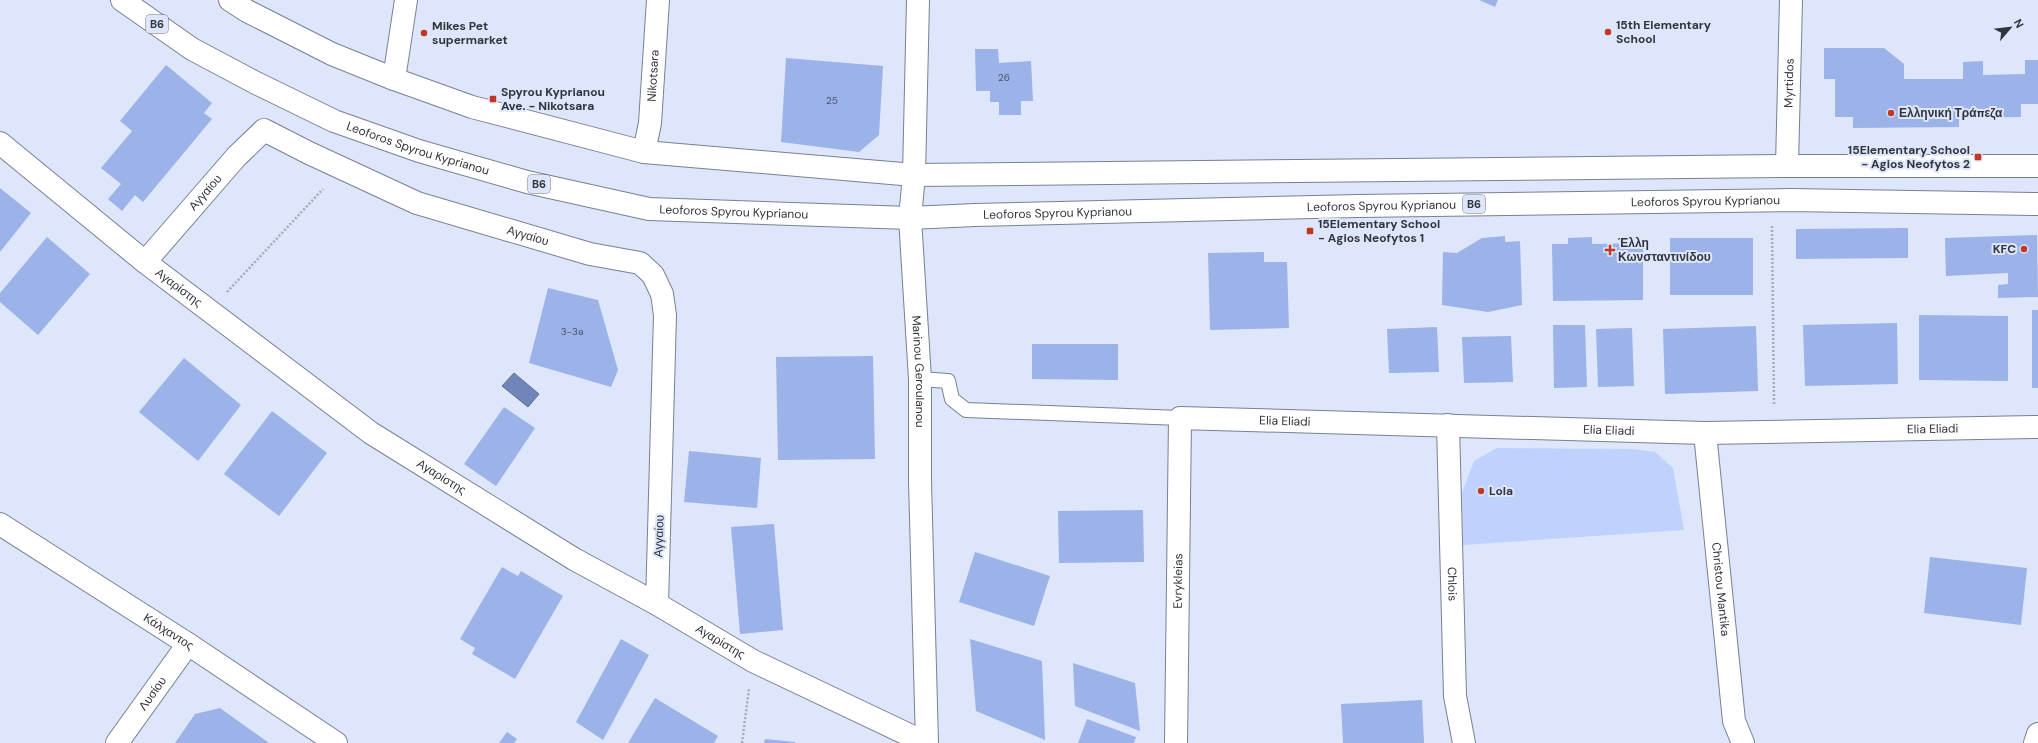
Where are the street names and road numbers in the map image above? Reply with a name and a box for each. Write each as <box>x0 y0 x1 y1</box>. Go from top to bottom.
road number: B6 <box>146 15 168 33</box>
street label: Nikotsara <box>643 49 663 102</box>
street label: Myrtidos <box>1780 58 1798 108</box>
street label: Leoforos Spyrou Kyprianou <box>344 118 491 179</box>
street label: Αγγαίου <box>185 171 225 214</box>
road number: B6 <box>528 175 550 193</box>
street label: Leoforos Spyrou Kyprianou <box>1631 192 1780 210</box>
road number: B6 <box>1463 195 1485 213</box>
street label: Leoforos Spyrou Kyprianou <box>1307 197 1456 215</box>
street label: Leoforos Spyrou Kyprianou <box>659 201 809 222</box>
street label: Leoforos Spyrou Kyprianou <box>983 203 1132 223</box>
street label: Αγγαίου <box>505 222 551 249</box>
street label: Αγαρίστης <box>152 265 206 311</box>
street label: Marinou Geroulanou <box>908 315 928 428</box>
street label: Elia Eliadi <box>1259 412 1311 430</box>
street label: Elia Eliadi <box>1907 420 1959 437</box>
street label: Elia Eliadi <box>1583 422 1635 439</box>
street label: Αγαρίστης <box>414 456 469 498</box>
street label: Αγγαίου <box>650 514 668 558</box>
street label: Christou Mantika <box>1708 542 1733 637</box>
street label: Evrykleias <box>1170 553 1186 609</box>
street label: Chlois <box>1444 567 1461 601</box>
street label: Κάλχαντος <box>140 610 197 654</box>
street label: Αγαρίστης <box>693 621 748 663</box>
street label: Λυσίου <box>135 673 170 713</box>

